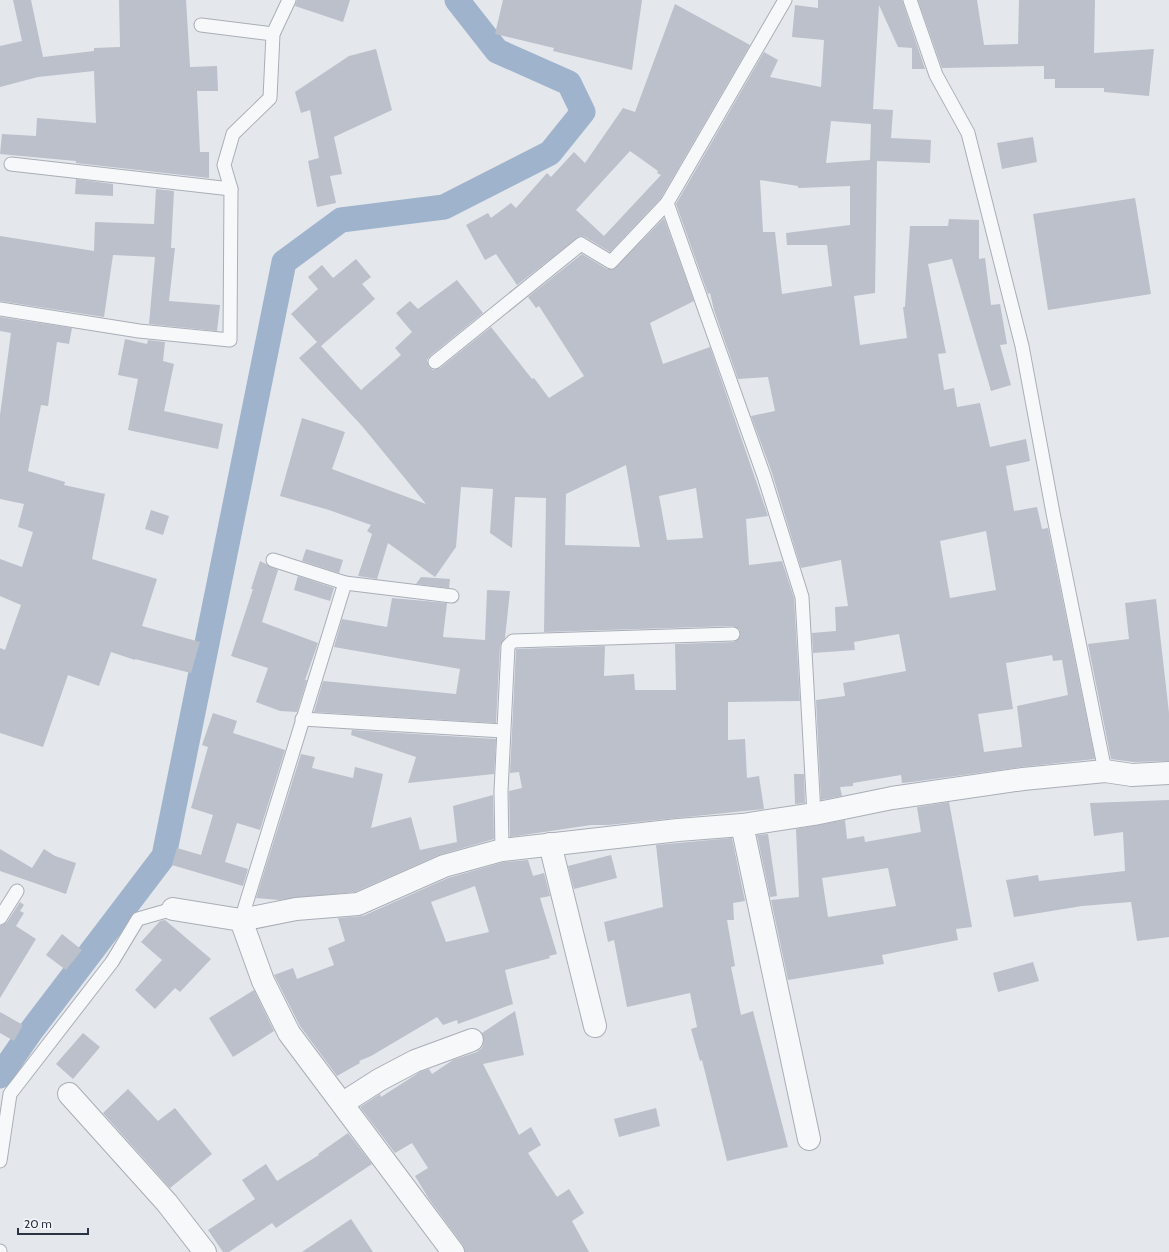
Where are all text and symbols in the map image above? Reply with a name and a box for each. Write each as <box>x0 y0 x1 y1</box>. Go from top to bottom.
scale bar <box>18 1210 88 1236</box>
text: 20 m <box>24 1216 52 1231</box>

